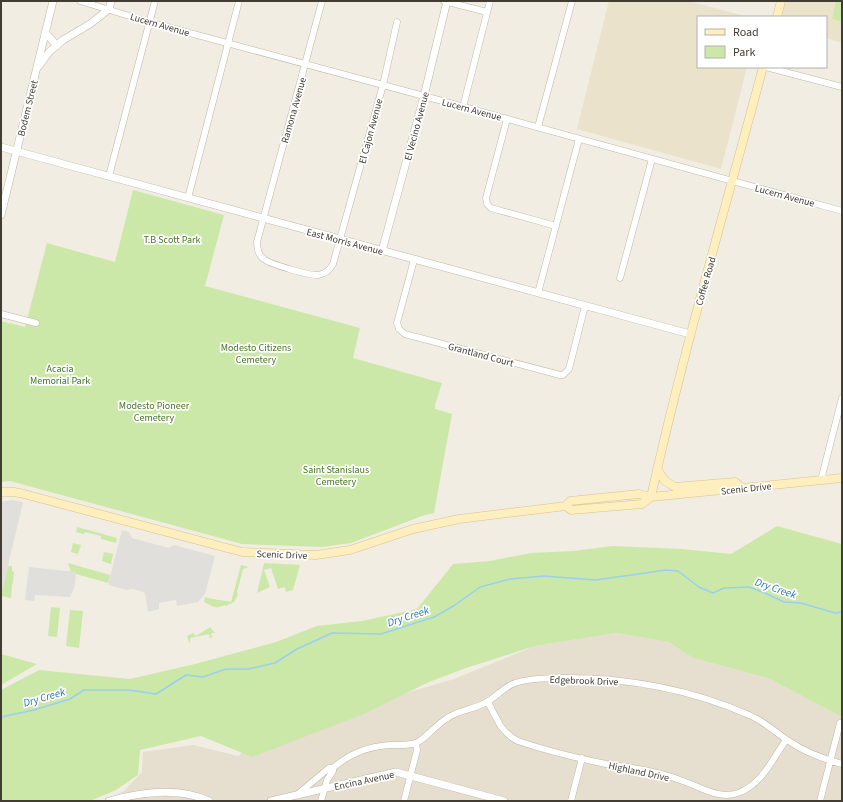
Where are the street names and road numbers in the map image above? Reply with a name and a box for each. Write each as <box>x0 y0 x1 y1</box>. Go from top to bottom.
street label: Lucern Avenue <box>128 10 191 40</box>
street label: Ramona Avenue <box>278 76 310 145</box>
street label: Bodem Street <box>14 78 42 138</box>
street label: El Vecino Avenue <box>401 90 433 162</box>
street label: Lucern Avenue <box>440 95 503 125</box>
street label: El Cajon Avenue <box>356 97 386 165</box>
street label: Lucern Avenue <box>753 181 816 211</box>
street label: East Morris Avenue <box>305 225 385 259</box>
street label: Coffee Road <box>692 255 720 307</box>
street label: Grantland Court <box>446 339 516 371</box>
street label: Scenic Drive <box>720 479 772 499</box>
street label: Scenic Drive <box>256 547 308 563</box>
street label: Edgebrook Drive <box>549 673 619 689</box>
street label: Highland Drive <box>607 759 670 785</box>
street label: Encina Avenue <box>333 768 396 794</box>

